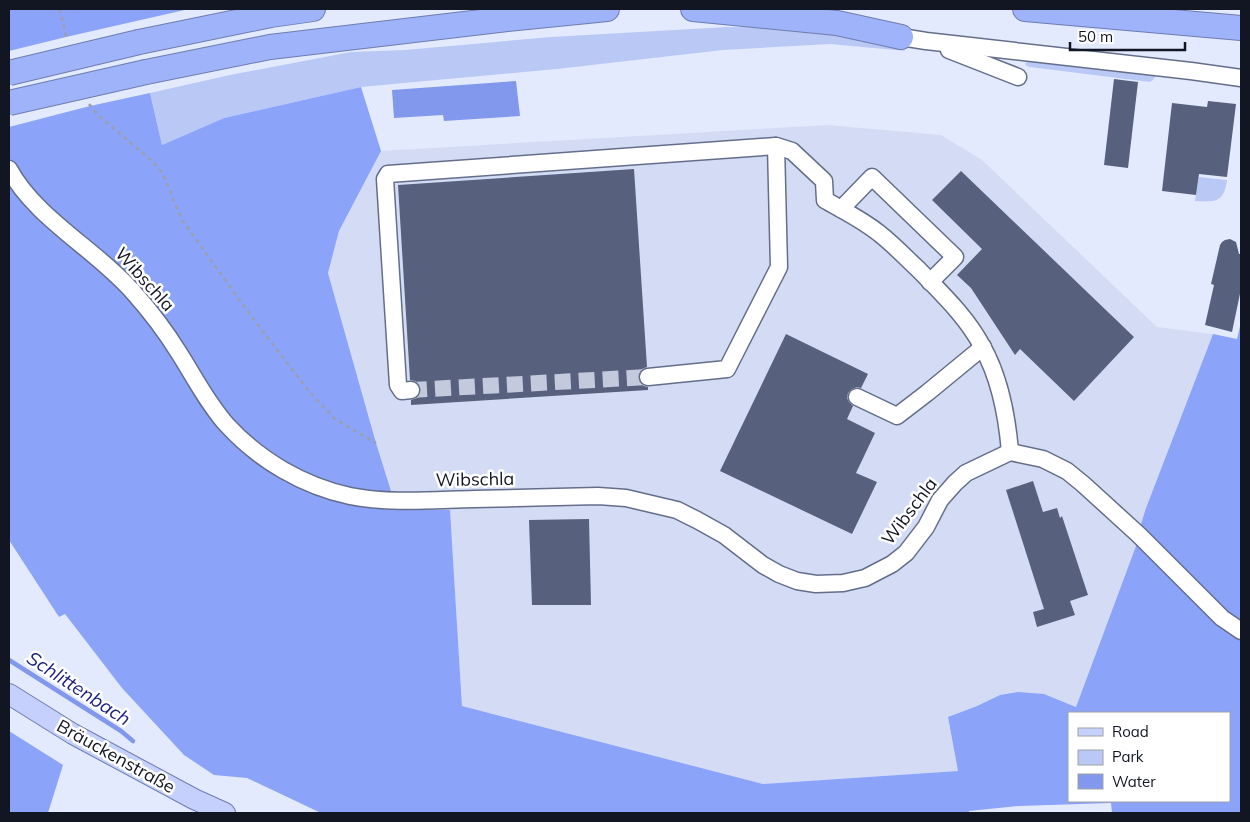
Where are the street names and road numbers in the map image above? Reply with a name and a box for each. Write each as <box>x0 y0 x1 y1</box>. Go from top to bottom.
street label: Wibschla <box>110 242 180 316</box>
street label: Wibschla <box>436 467 514 491</box>
street label: Wibschla <box>876 473 942 549</box>
street label: Bräuckenstraße <box>53 714 179 798</box>

